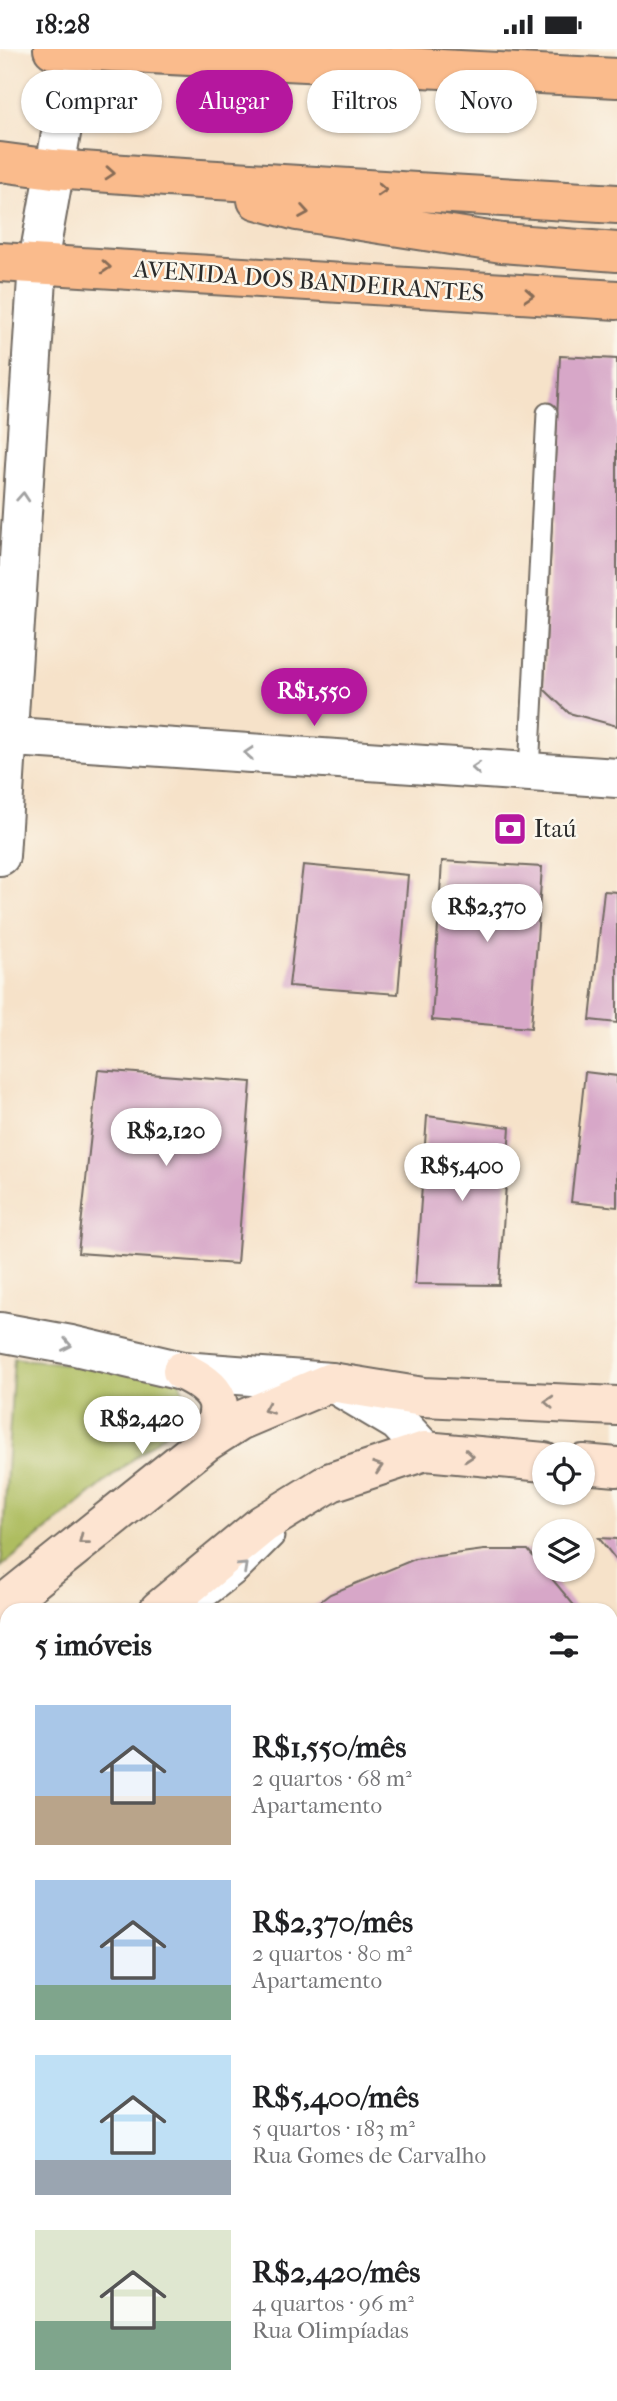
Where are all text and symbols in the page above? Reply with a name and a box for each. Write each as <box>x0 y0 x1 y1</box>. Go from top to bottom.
text: 18:28 <box>35 9 90 40</box>
chip: Comprar <box>21 70 162 133</box>
chip: Alugar <box>176 70 293 133</box>
chip: Filtros <box>307 70 421 133</box>
chip: Novo <box>435 70 537 133</box>
one-way arrow <box>105 165 116 180</box>
one-way arrow <box>376 182 387 197</box>
one-way arrow <box>298 203 310 218</box>
street label: AVENIDA DOS BANDEIRANTES <box>132 255 485 307</box>
one-way arrow <box>101 260 112 275</box>
one-way arrow <box>524 287 535 302</box>
one-way arrow <box>15 492 30 503</box>
pin: R$1,550 <box>249 669 379 728</box>
text: R$1,550 <box>277 677 351 704</box>
one-way arrow <box>243 746 254 761</box>
one-way arrow <box>470 761 481 776</box>
bank icon: Itaú <box>491 810 529 848</box>
place label: Itaú <box>534 815 577 843</box>
pin: R$2,370 <box>422 885 552 944</box>
text: R$2,370 <box>448 893 526 920</box>
pin: R$2,120 <box>101 1109 231 1168</box>
text: R$2,120 <box>127 1117 205 1144</box>
pin: R$5,400 <box>397 1143 527 1203</box>
text: R$5,400 <box>420 1152 504 1179</box>
one-way arrow <box>61 1336 73 1351</box>
one-way arrow <box>543 1395 554 1410</box>
pin: R$2,420 <box>77 1397 207 1456</box>
one-way arrow <box>262 1400 274 1414</box>
text: R$2,420 <box>100 1405 184 1432</box>
map controls <box>532 1442 595 1582</box>
button: locate <box>532 1442 595 1505</box>
one-way arrow <box>463 1448 474 1463</box>
one-way arrow <box>371 1461 383 1475</box>
button: layers <box>532 1519 595 1582</box>
one-way arrow <box>78 1531 91 1544</box>
one-way arrow <box>235 1562 248 1575</box>
icon: filters <box>545 1626 583 1664</box>
text: 5 imóveis <box>35 1628 152 1663</box>
text: R$1,550/mês <box>252 1730 406 1765</box>
icon: home <box>91 1733 175 1817</box>
text: 2 quartos · 68 m² <box>252 1765 412 1792</box>
text: Apartamento <box>252 1792 382 1819</box>
text: R$2,370/mês <box>252 1905 413 1940</box>
icon: home <box>91 1908 175 1992</box>
text: 2 quartos · 80 m² <box>252 1940 412 1967</box>
text: Apartamento <box>252 1967 382 1994</box>
text: R$5,400/mês <box>252 2080 419 2115</box>
icon: home <box>91 2083 175 2167</box>
text: 5 quartos · 183 m² <box>252 2115 415 2142</box>
text: Rua Gomes de Carvalho <box>252 2142 486 2169</box>
text: R$2,420/mês <box>252 2255 420 2290</box>
icon: home <box>91 2258 175 2342</box>
text: 4 quartos · 96 m² <box>252 2290 414 2317</box>
text: Rua Olimpíadas <box>252 2317 409 2344</box>

